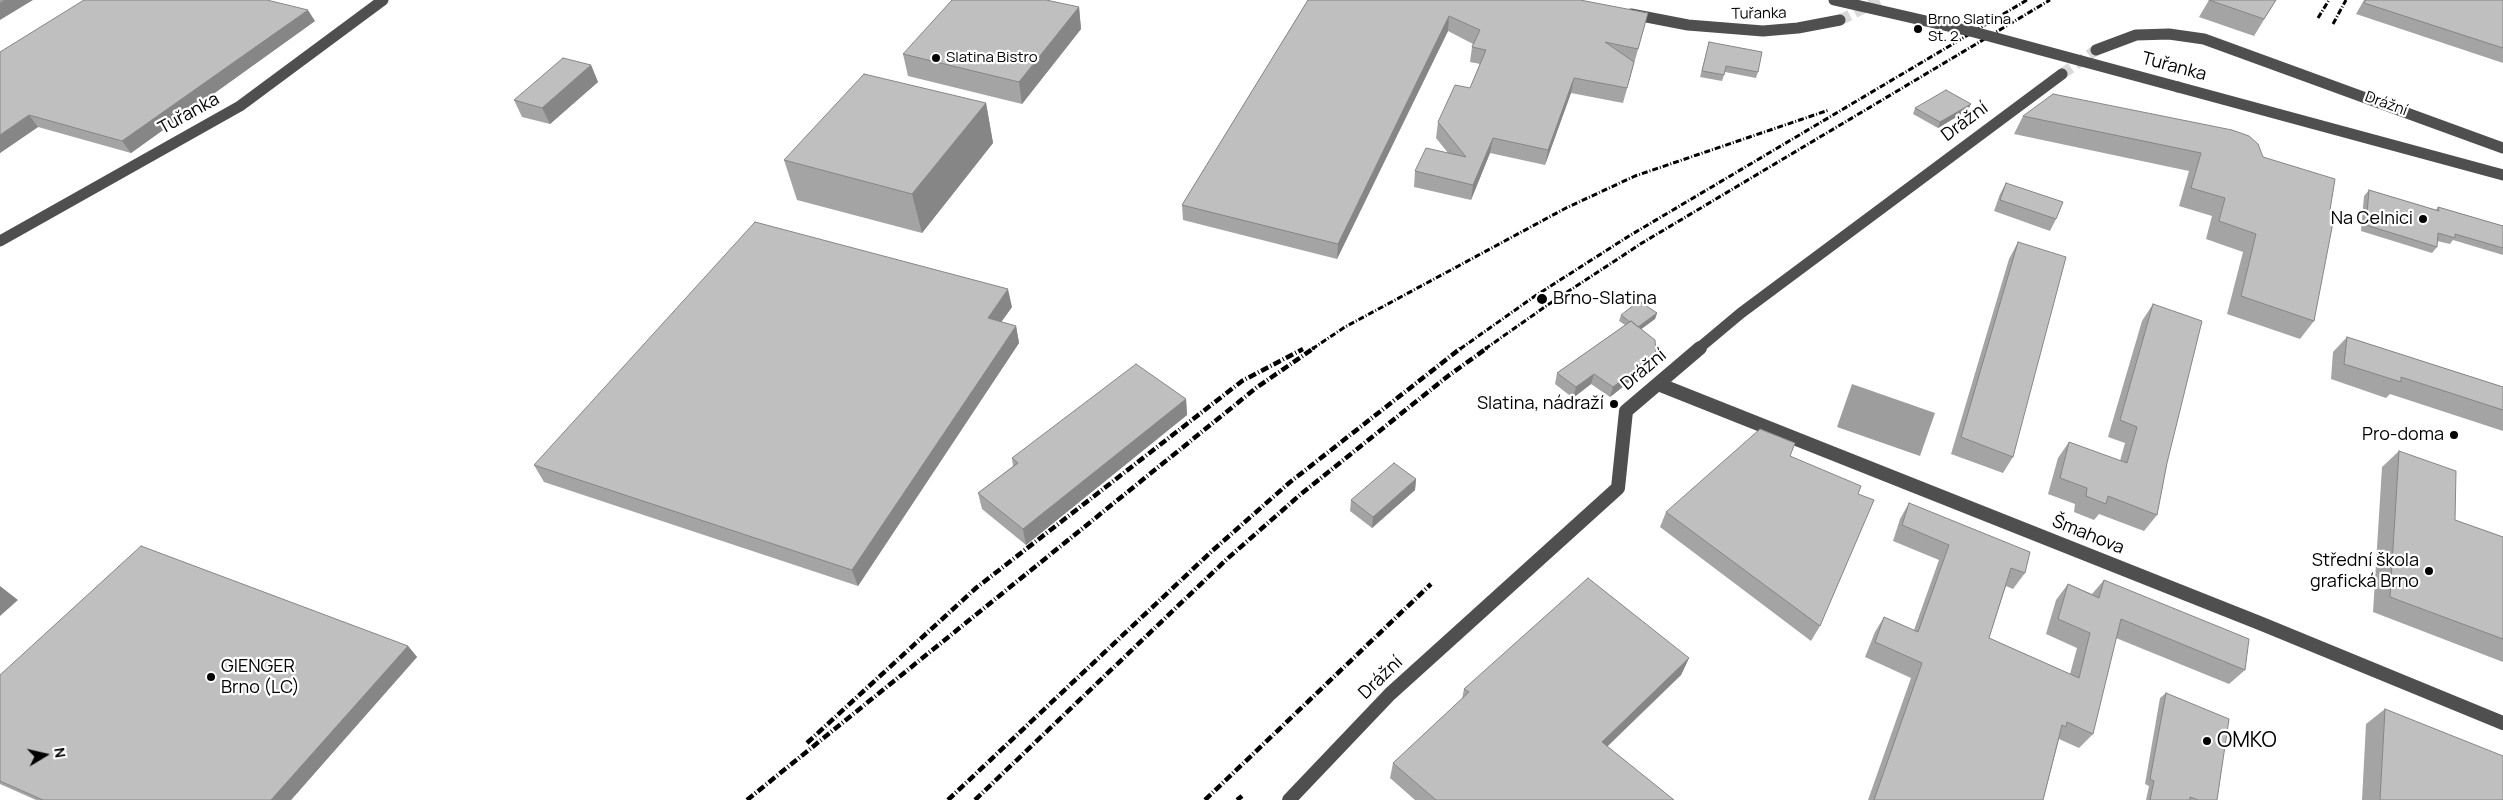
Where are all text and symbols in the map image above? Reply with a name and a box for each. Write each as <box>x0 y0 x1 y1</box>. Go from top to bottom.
street label: Tuřanka <box>1731 5 1787 23</box>
place label: Brno Slatina St. 2 <box>1928 11 2011 46</box>
marker: Brno Slatina St. 2 <box>1912 23 1924 35</box>
street label: Tuřanka <box>2139 48 2209 86</box>
place label: Slatina Bistro <box>946 49 1038 67</box>
marker: Slatina Bistro <box>930 52 942 64</box>
street label: Tuřanka <box>155 88 223 140</box>
street label: Drážní <box>2362 88 2410 120</box>
street label: Drážní <box>1937 98 1993 146</box>
place label: Na Celnici <box>2331 208 2413 230</box>
marker: Na Celnici <box>2417 213 2429 225</box>
place label: Brno-Slatina <box>1553 288 1657 310</box>
marker: Brno-Slatina <box>1535 292 1549 306</box>
street label: Drážní <box>1617 345 1671 395</box>
place label: Slatina, nádraží <box>1477 393 1604 415</box>
marker: Slatina, nádraží <box>1608 398 1620 410</box>
place label: Pro-doma <box>2362 424 2444 446</box>
marker: Pro-doma <box>2448 429 2460 441</box>
street label: Šmahova <box>2049 511 2127 559</box>
place label: Střední škola grafická Brno <box>2310 550 2419 592</box>
marker: Střední škola grafická Brno <box>2423 565 2435 577</box>
street label: Drážní <box>1355 652 1407 704</box>
place label: GIENGER Brno (LC) <box>221 656 300 699</box>
marker: GIENGER Brno (LC) <box>205 671 217 683</box>
place label: OMKO <box>2217 728 2277 754</box>
north arrow <box>20 730 70 780</box>
marker: OMKO <box>2201 735 2213 747</box>
text: N <box>50 746 70 759</box>

